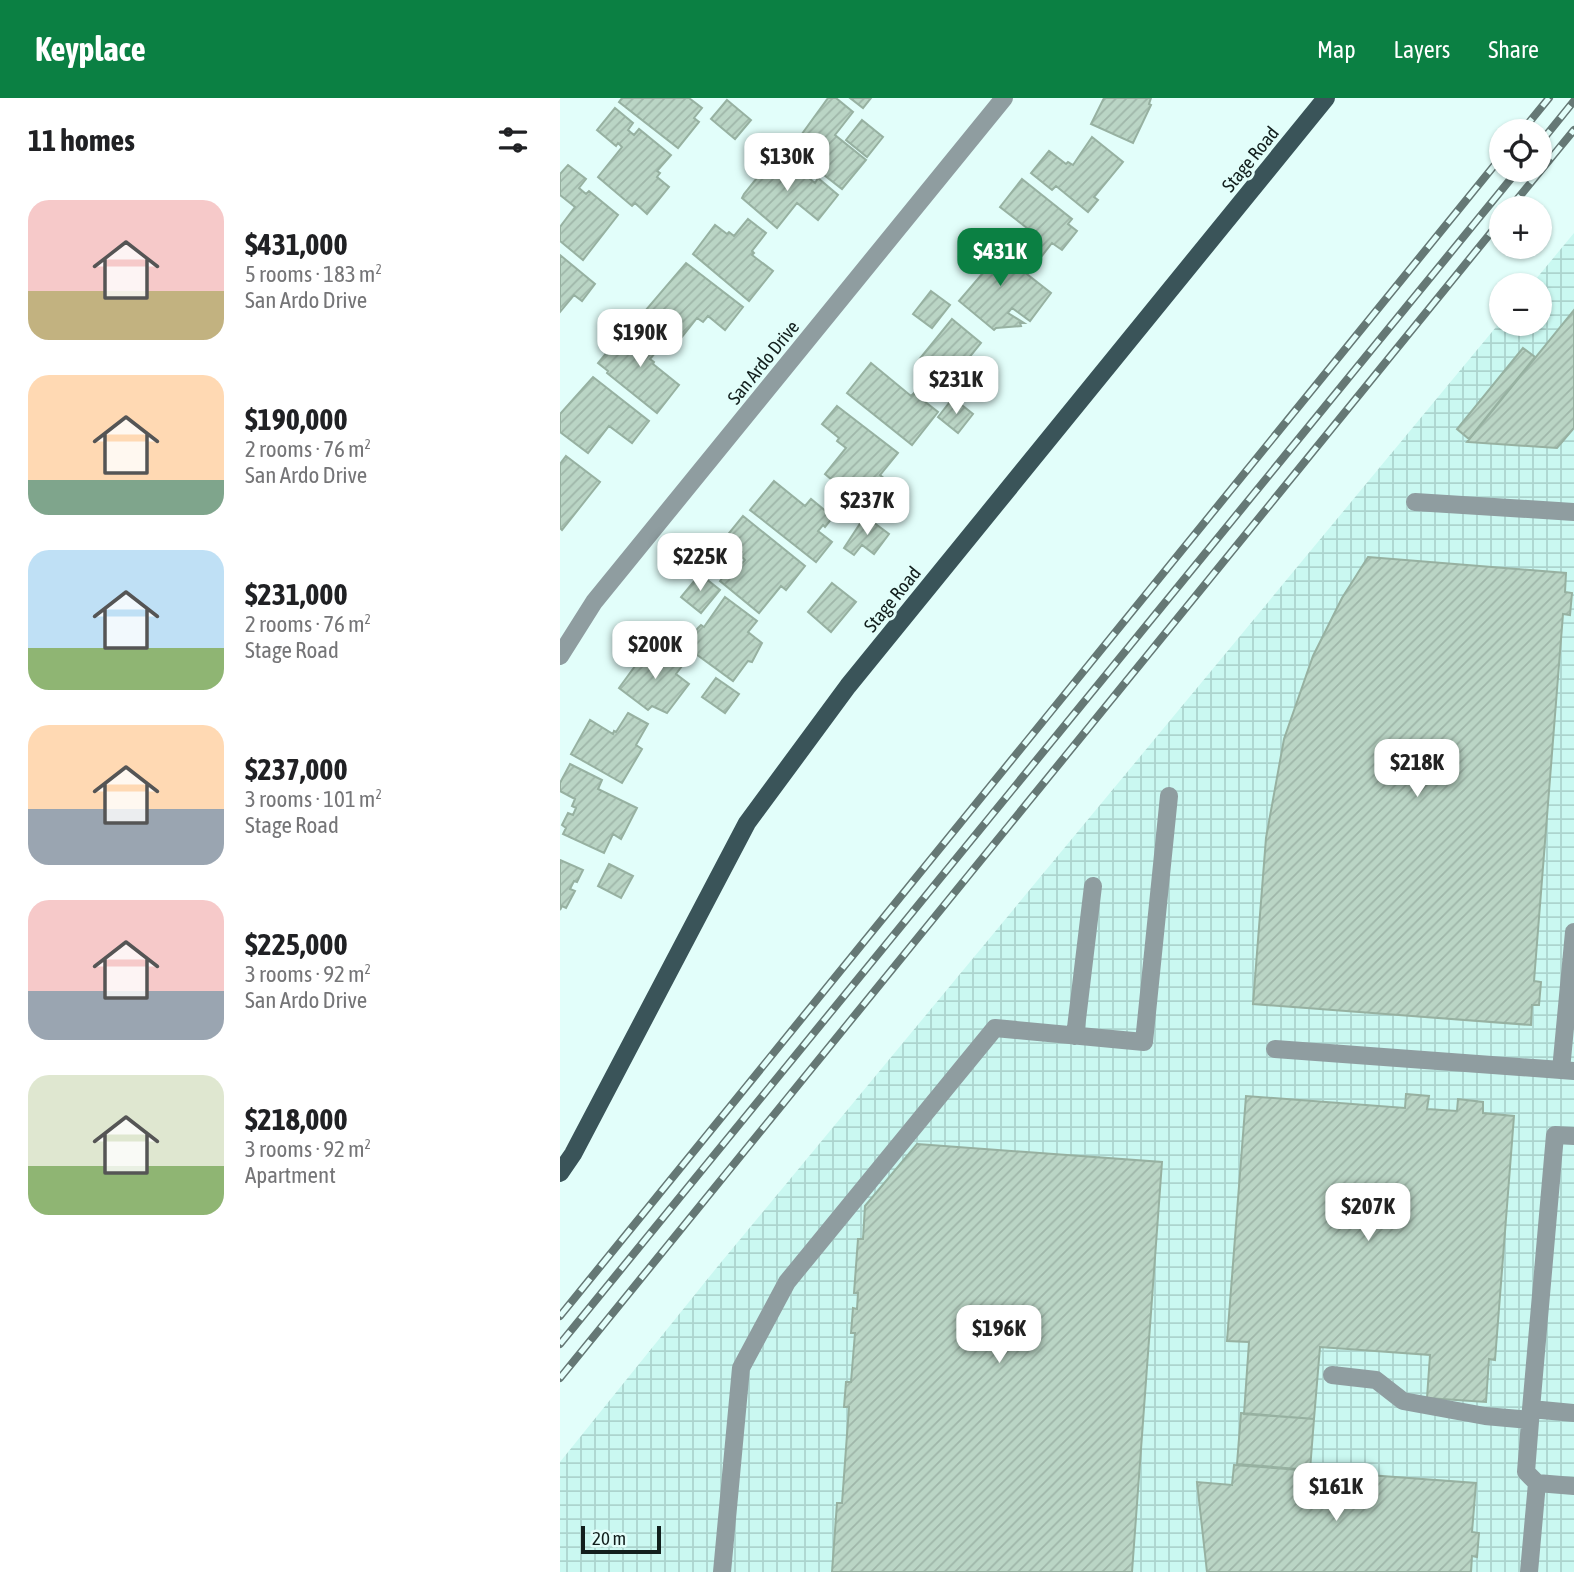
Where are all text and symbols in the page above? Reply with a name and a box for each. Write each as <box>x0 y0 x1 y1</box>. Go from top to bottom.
text: Keyplace <box>35 30 146 68</box>
text: Map <box>1317 36 1356 63</box>
text: Layers <box>1394 36 1450 63</box>
text: Share <box>1488 36 1539 63</box>
map controls <box>1489 119 1552 336</box>
button: locate <box>1489 119 1552 182</box>
icon: filters <box>494 121 532 159</box>
street label: Stage Road <box>1217 122 1283 196</box>
text: 11 homes <box>28 123 135 157</box>
pin: $130K <box>738 134 836 193</box>
text: $130K <box>760 143 814 169</box>
button: + <box>1489 196 1552 259</box>
text: $431,000 <box>245 227 348 261</box>
icon: home <box>84 228 168 312</box>
pin: $431K <box>951 228 1049 288</box>
text: $431K <box>973 238 1027 264</box>
text: 5 rooms · 183 m² <box>245 261 382 287</box>
button: − <box>1489 273 1552 336</box>
text: San Ardo Drive <box>245 287 367 313</box>
pin: $190K <box>591 310 689 369</box>
street label: San Ardo Drive <box>723 316 803 408</box>
text: $190K <box>613 319 667 345</box>
pin: $231K <box>907 356 1005 416</box>
text: $231K <box>929 366 983 392</box>
text: $190,000 <box>245 402 348 436</box>
icon: home <box>84 403 168 487</box>
text: 2 rooms · 76 m² <box>245 436 371 462</box>
text: San Ardo Drive <box>245 462 367 488</box>
pin: $237K <box>818 478 916 537</box>
text: $237K <box>840 487 894 513</box>
pin: $225K <box>651 533 749 593</box>
text: $225K <box>673 543 727 569</box>
street label: Stage Road <box>859 562 925 636</box>
text: $231,000 <box>245 577 348 611</box>
icon: home <box>84 578 168 662</box>
text: 2 rooms · 76 m² <box>245 611 371 637</box>
pin: $200K <box>606 622 704 681</box>
text: $200K <box>628 631 682 657</box>
text: Stage Road <box>245 637 339 663</box>
pin: $218K <box>1368 740 1466 799</box>
text: $218K <box>1390 749 1444 775</box>
text: $237,000 <box>245 752 348 786</box>
icon: home <box>84 753 168 837</box>
text: 3 rooms · 101 m² <box>245 786 382 812</box>
text: Stage Road <box>245 812 339 838</box>
text: $225,000 <box>245 927 348 961</box>
icon: home <box>84 928 168 1012</box>
text: 3 rooms · 92 m² <box>245 961 371 987</box>
text: San Ardo Drive <box>245 987 367 1013</box>
text: $218,000 <box>245 1102 348 1136</box>
icon: home <box>84 1103 168 1187</box>
text: 3 rooms · 92 m² <box>245 1136 371 1162</box>
text: Apartment <box>245 1162 336 1188</box>
pin: $207K <box>1319 1184 1417 1243</box>
text: $207K <box>1341 1193 1395 1219</box>
pin: $196K <box>950 1306 1048 1365</box>
text: $196K <box>972 1315 1026 1341</box>
pin: $161K <box>1287 1464 1385 1523</box>
text: $161K <box>1309 1473 1363 1499</box>
scale bar <box>581 1523 662 1555</box>
text: 20 m <box>592 1527 626 1549</box>

